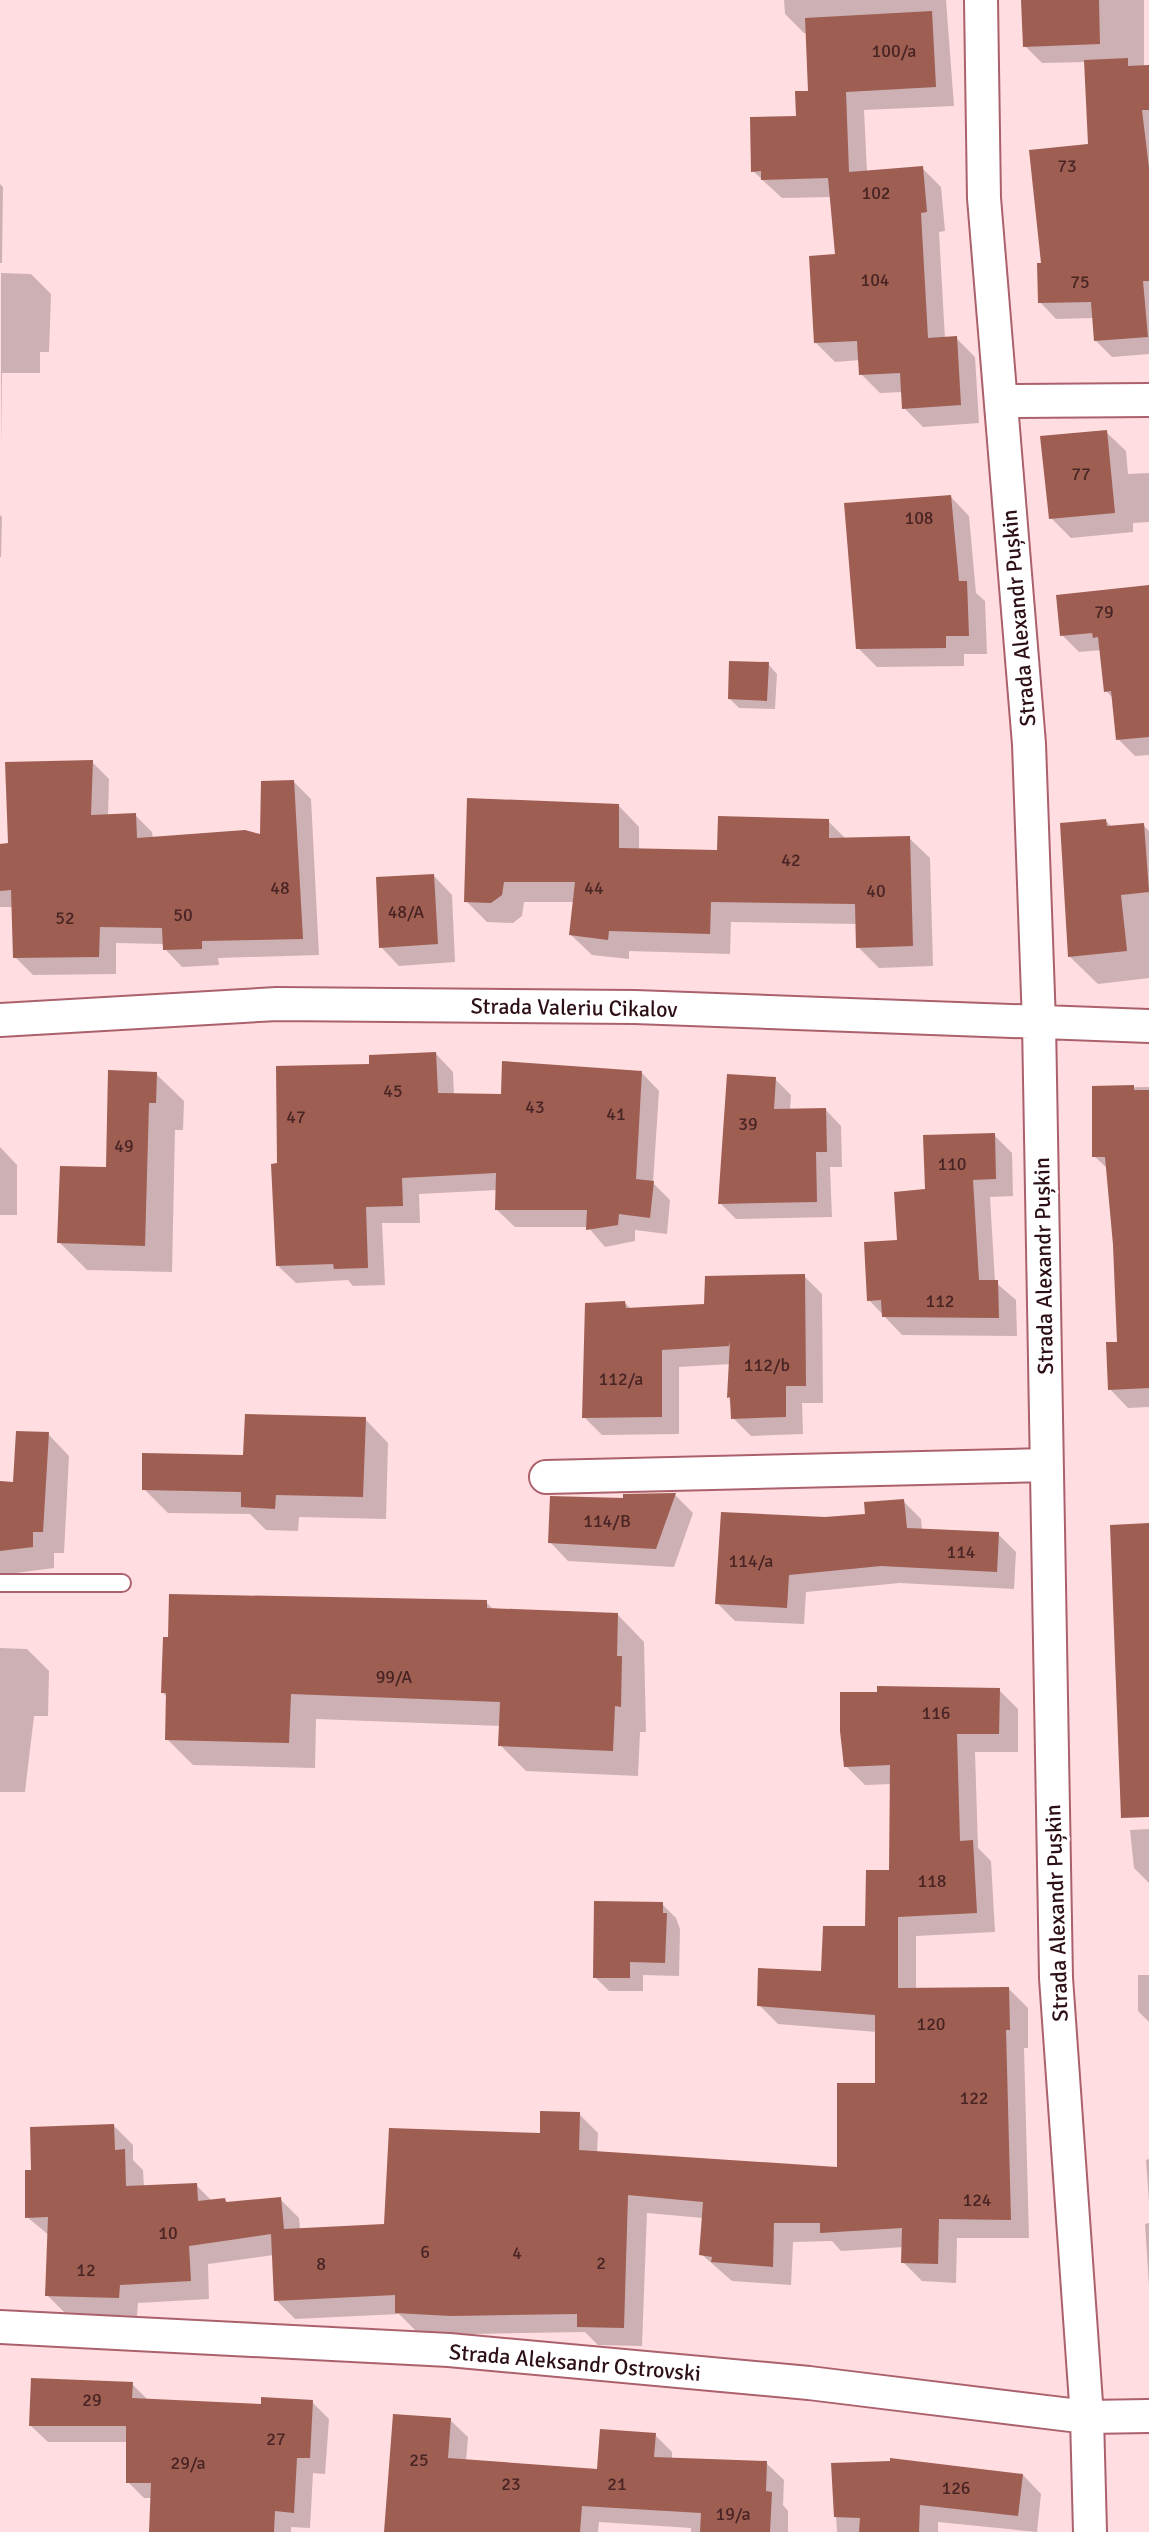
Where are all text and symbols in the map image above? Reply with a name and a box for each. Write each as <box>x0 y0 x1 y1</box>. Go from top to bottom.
house number: 100/a <box>872 40 916 62</box>
house number: 73 <box>1057 155 1077 177</box>
house number: 102 <box>861 182 891 204</box>
house number: 104 <box>860 269 890 291</box>
house number: 75 <box>1070 271 1090 293</box>
house number: 77 <box>1071 463 1091 485</box>
house number: 108 <box>904 507 934 529</box>
street label: Strada Alexandr Pușkin <box>996 508 1041 727</box>
house number: 79 <box>1094 601 1114 623</box>
house number: 42 <box>781 849 801 871</box>
house number: 48 <box>270 877 290 899</box>
house number: 44 <box>584 877 604 899</box>
house number: 40 <box>866 880 886 902</box>
house number: 48/A <box>388 901 424 923</box>
house number: 50 <box>173 904 193 926</box>
house number: 52 <box>55 907 75 929</box>
street label: Strada Valeriu Cikalov <box>470 992 678 1023</box>
house number: 45 <box>383 1080 403 1102</box>
house number: 43 <box>525 1096 545 1118</box>
house number: 41 <box>606 1103 626 1125</box>
house number: 47 <box>286 1106 306 1128</box>
house number: 39 <box>738 1113 758 1135</box>
house number: 49 <box>114 1135 134 1157</box>
house number: 110 <box>937 1153 967 1175</box>
street label: Strada Alexandr Pușkin <box>1028 1157 1059 1375</box>
house number: 112 <box>925 1290 955 1312</box>
house number: 112/b <box>744 1354 790 1376</box>
house number: 112/a <box>599 1368 643 1390</box>
house number: 114/B <box>583 1510 631 1532</box>
house number: 114 <box>946 1541 976 1563</box>
house number: 114/a <box>729 1550 773 1572</box>
house number: 99/A <box>376 1666 412 1688</box>
house number: 116 <box>921 1702 951 1724</box>
street label: Strada Alexandr Pușkin <box>1039 1804 1074 2022</box>
house number: 118 <box>917 1870 947 1892</box>
house number: 120 <box>916 2013 946 2035</box>
house number: 122 <box>959 2087 989 2109</box>
house number: 124 <box>962 2189 992 2211</box>
house number: 10 <box>158 2222 178 2244</box>
house number: 6 <box>420 2241 430 2263</box>
house number: 4 <box>512 2242 522 2264</box>
house number: 2 <box>596 2252 606 2274</box>
house number: 8 <box>316 2253 326 2275</box>
house number: 12 <box>76 2259 96 2281</box>
street label: Strada Aleksandr Ostrovski <box>448 2338 702 2387</box>
house number: 29 <box>82 2389 102 2411</box>
house number: 27 <box>266 2428 286 2450</box>
house number: 25 <box>409 2449 429 2471</box>
house number: 29/a <box>170 2452 206 2474</box>
house number: 23 <box>501 2473 521 2495</box>
house number: 21 <box>607 2473 627 2495</box>
house number: 126 <box>941 2477 971 2499</box>
house number: 19/a <box>715 2503 751 2525</box>

